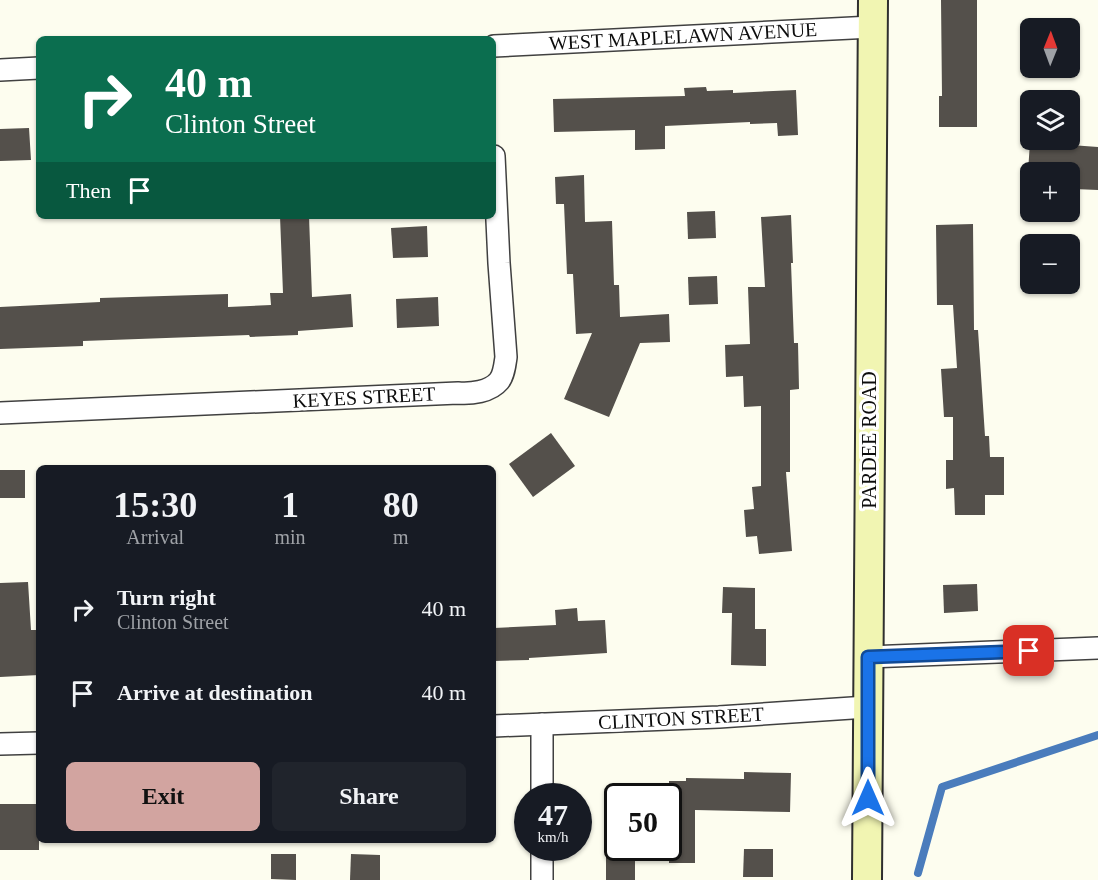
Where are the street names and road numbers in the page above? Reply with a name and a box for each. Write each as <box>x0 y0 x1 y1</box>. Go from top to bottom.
street label: WEST MAPLELAWN AVENUE <box>548 18 818 54</box>
street label: PARDEE ROAD <box>858 371 880 509</box>
street label: KEYES STREET <box>292 382 436 412</box>
street label: CLINTON STREET <box>598 703 764 733</box>

